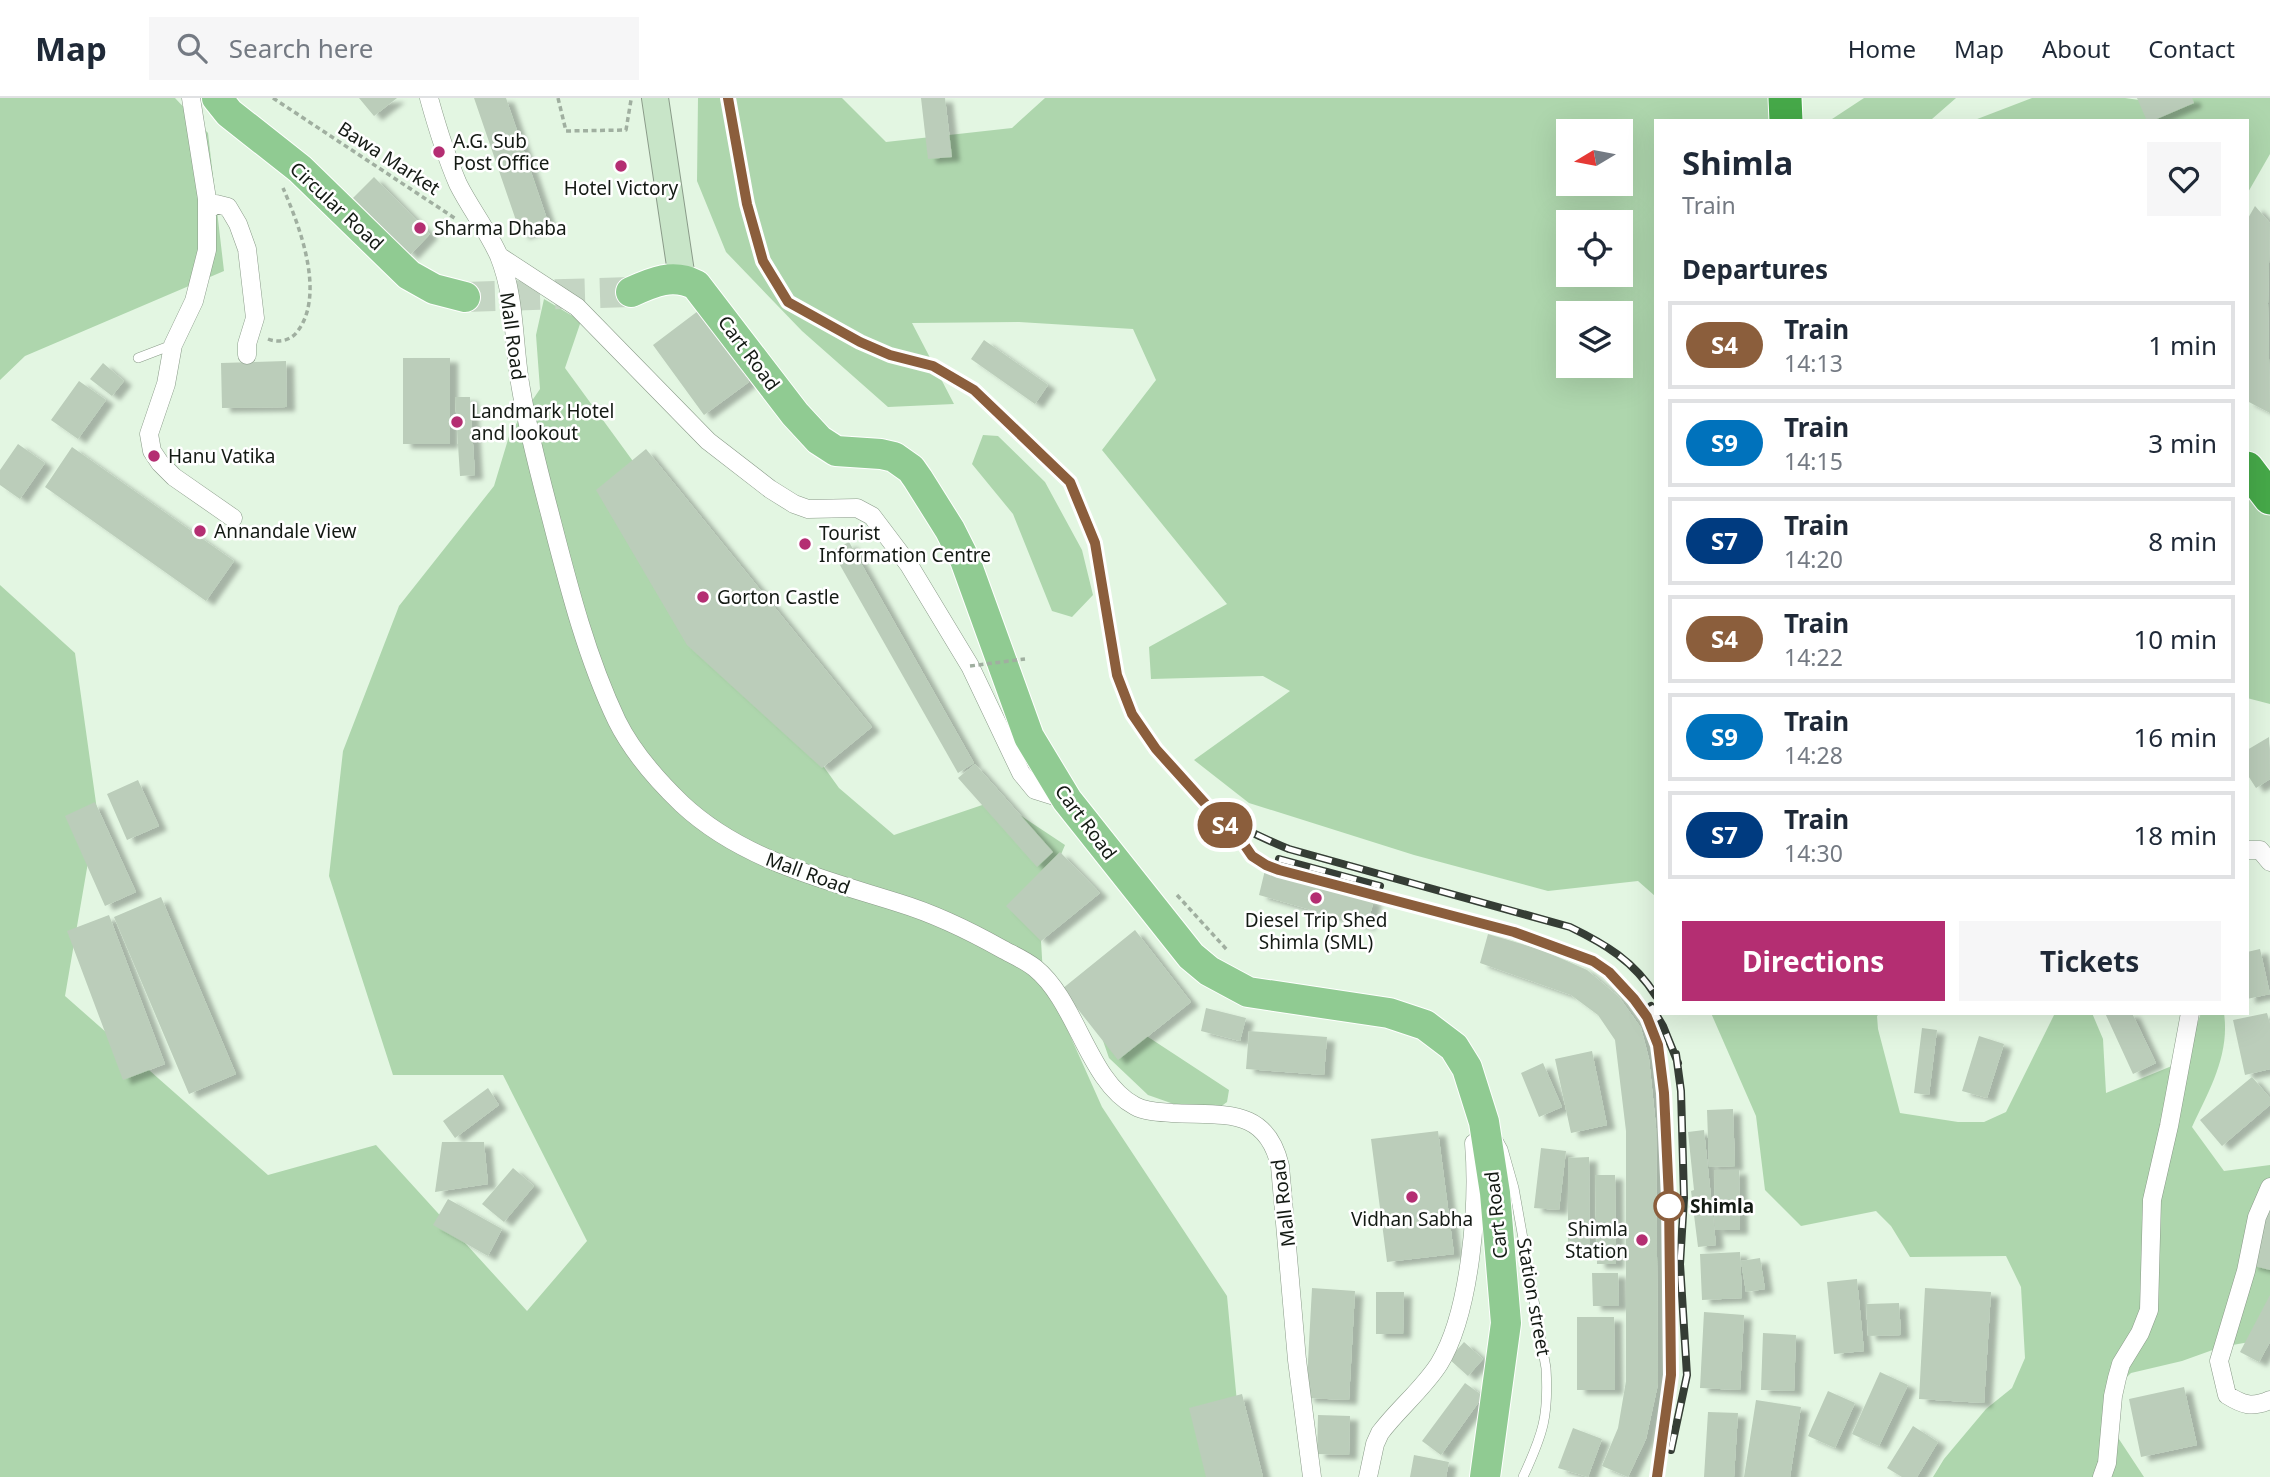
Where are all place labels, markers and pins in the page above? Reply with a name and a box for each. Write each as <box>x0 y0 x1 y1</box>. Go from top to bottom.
place label: A.G. Sub Post Office <box>453 128 550 176</box>
marker: A.G. Sub Post Office <box>431 144 447 160</box>
marker: Hotel Victory <box>613 158 629 174</box>
place label: Hotel Victory <box>564 175 678 201</box>
place label: Sharma Dhaba <box>434 215 567 241</box>
marker: Sharma Dhaba <box>412 220 428 236</box>
place label: Landmark Hotel and lookout <box>471 398 614 446</box>
marker: Landmark Hotel and lookout <box>449 414 465 430</box>
place label: Hanu Vatika <box>168 443 275 469</box>
marker: Hanu Vatika <box>146 448 162 464</box>
place label: Annandale View <box>214 518 357 544</box>
place label: Tourist Information Centre <box>819 520 991 568</box>
marker: Annandale View <box>192 523 208 539</box>
marker: Tourist Information Centre <box>797 536 813 552</box>
place label: Gorton Castle <box>717 584 839 610</box>
marker: Gorton Castle <box>695 589 711 605</box>
marker: Diesel Trip Shed Shimla (SML) <box>1308 890 1324 906</box>
place label: Diesel Trip Shed Shimla (SML) <box>1245 907 1387 955</box>
marker: Vidhan Sabha <box>1404 1189 1420 1205</box>
marker: Shimla <box>1654 1191 1684 1221</box>
place label: Shimla <box>1690 1193 1754 1219</box>
place label: Vidhan Sabha <box>1351 1206 1473 1232</box>
place label: Shimla Station <box>1565 1216 1628 1264</box>
marker: Shimla Station <box>1634 1232 1650 1248</box>

